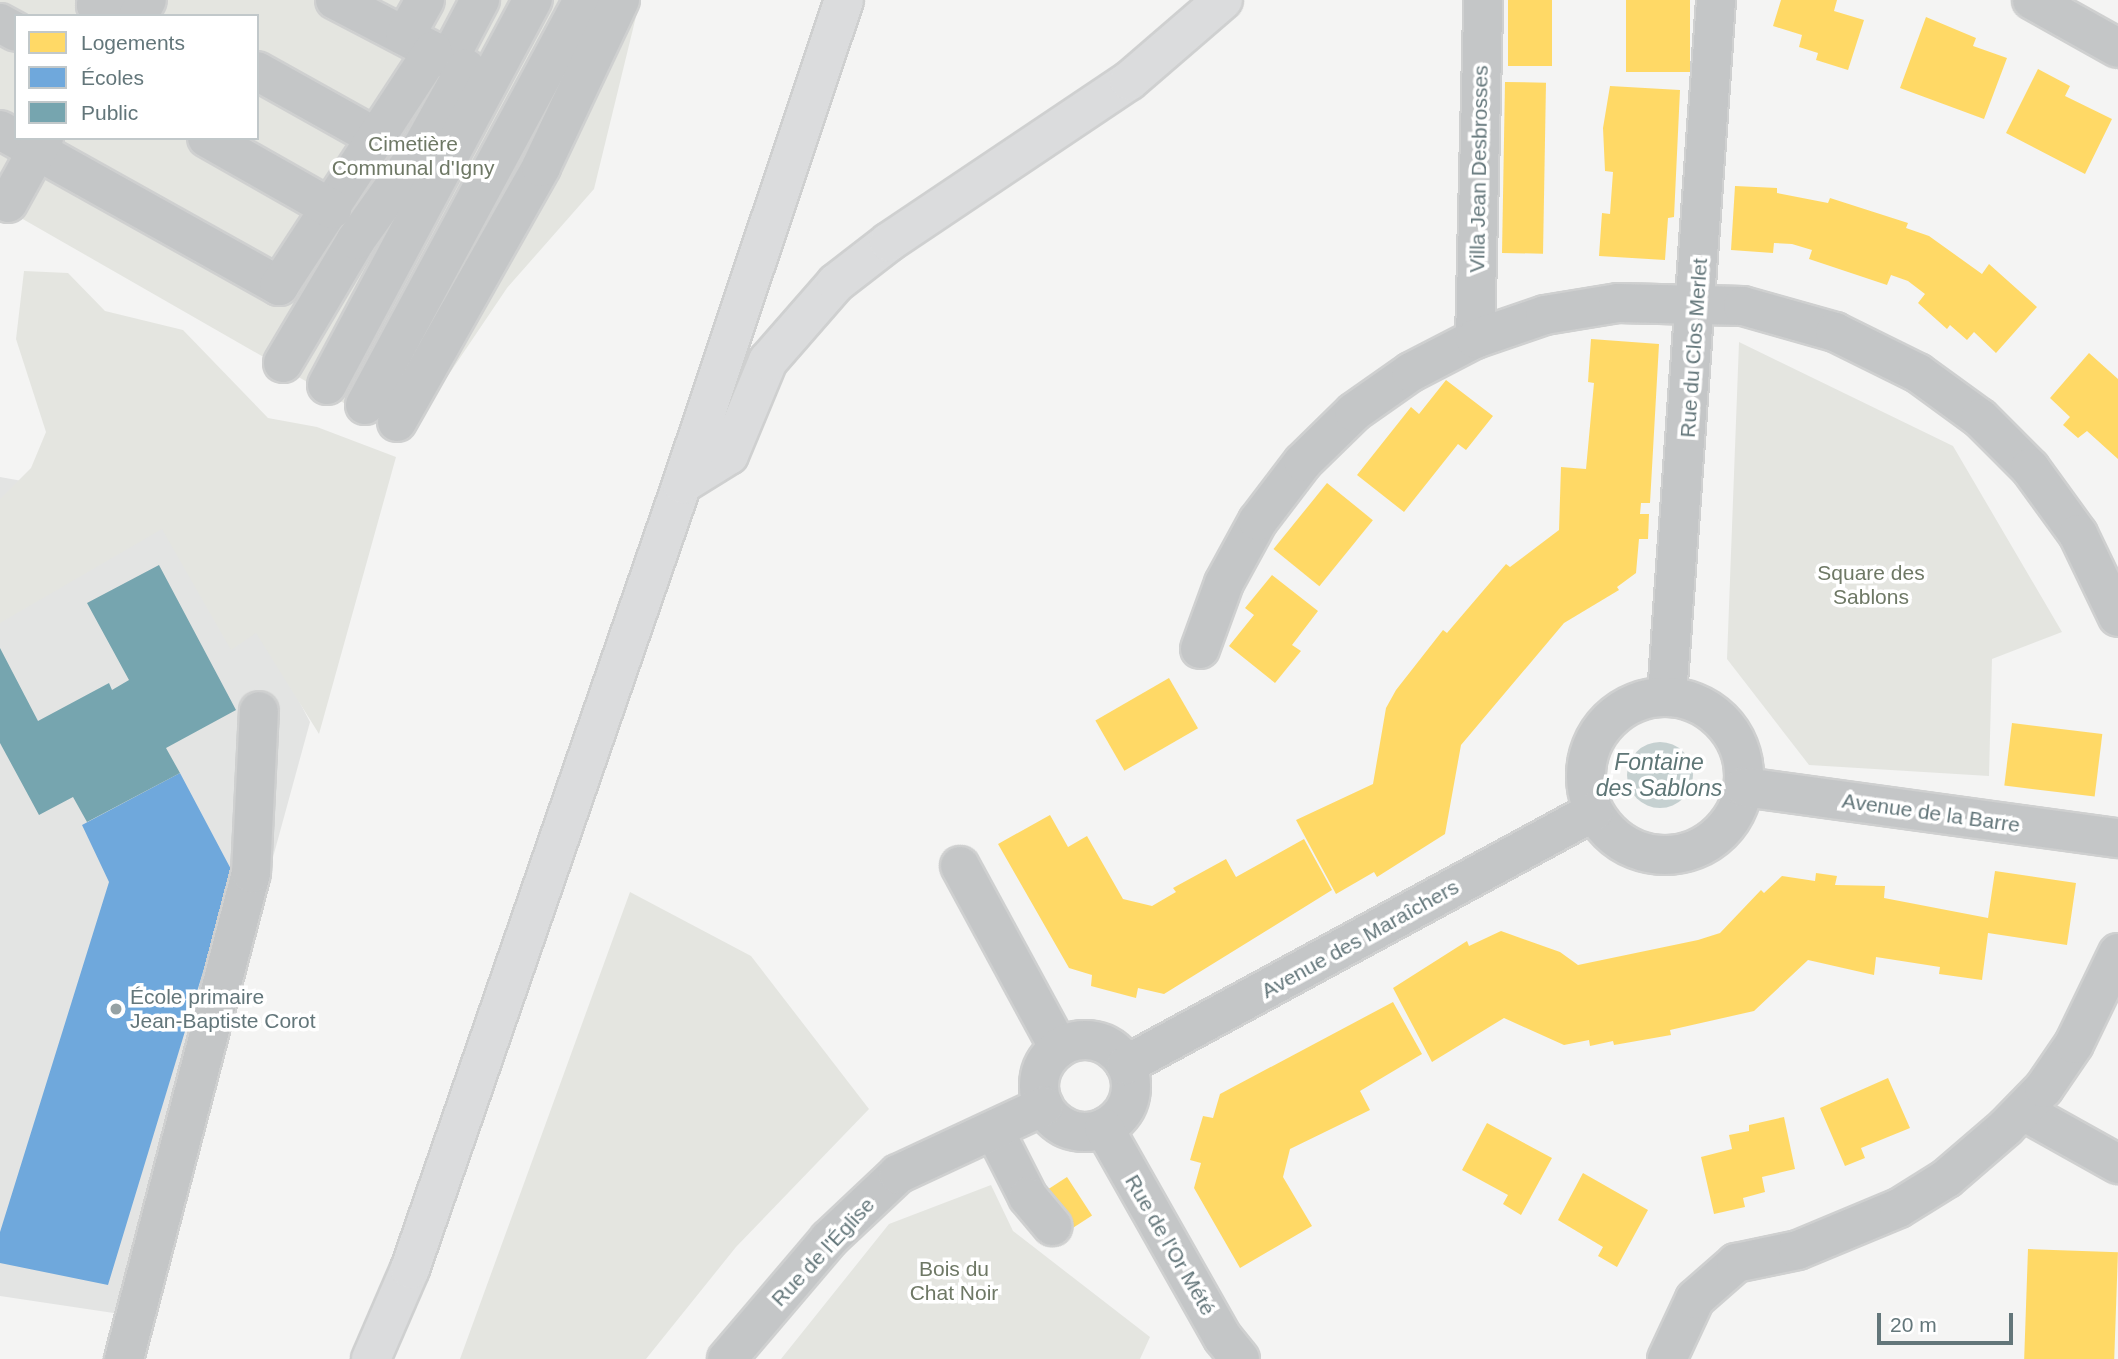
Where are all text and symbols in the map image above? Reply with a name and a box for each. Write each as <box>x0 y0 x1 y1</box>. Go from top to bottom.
legend <box>14 14 259 140</box>
text: Logements <box>81 31 185 54</box>
street label: Villa Jean Desbrosses <box>1465 65 1493 273</box>
text: Écoles <box>81 66 144 89</box>
text: Public <box>81 101 138 124</box>
park label: Cimetière Communal d'Igny <box>332 131 494 181</box>
street label: Rue du Clos Merlet <box>1675 257 1713 439</box>
park label: Square des Sablons <box>1817 560 1925 610</box>
water label: Fontaine des Sablons <box>1596 748 1722 802</box>
street label: Avenue de la Barre <box>1840 788 2022 838</box>
street label: Avenue des Maraîchers <box>1257 874 1463 1004</box>
place label: École primaire Jean-Baptiste Corot <box>130 984 316 1034</box>
marker: École primaire Jean-Baptiste Corot <box>108 1001 124 1017</box>
street label: Rue de l'Or Mété <box>1120 1170 1220 1320</box>
street label: Rue de l'Église <box>766 1192 880 1312</box>
park label: Bois du Chat Noir <box>910 1256 998 1306</box>
scale bar <box>1880 1300 2016 1344</box>
text: 20 m <box>1890 1313 1937 1336</box>

